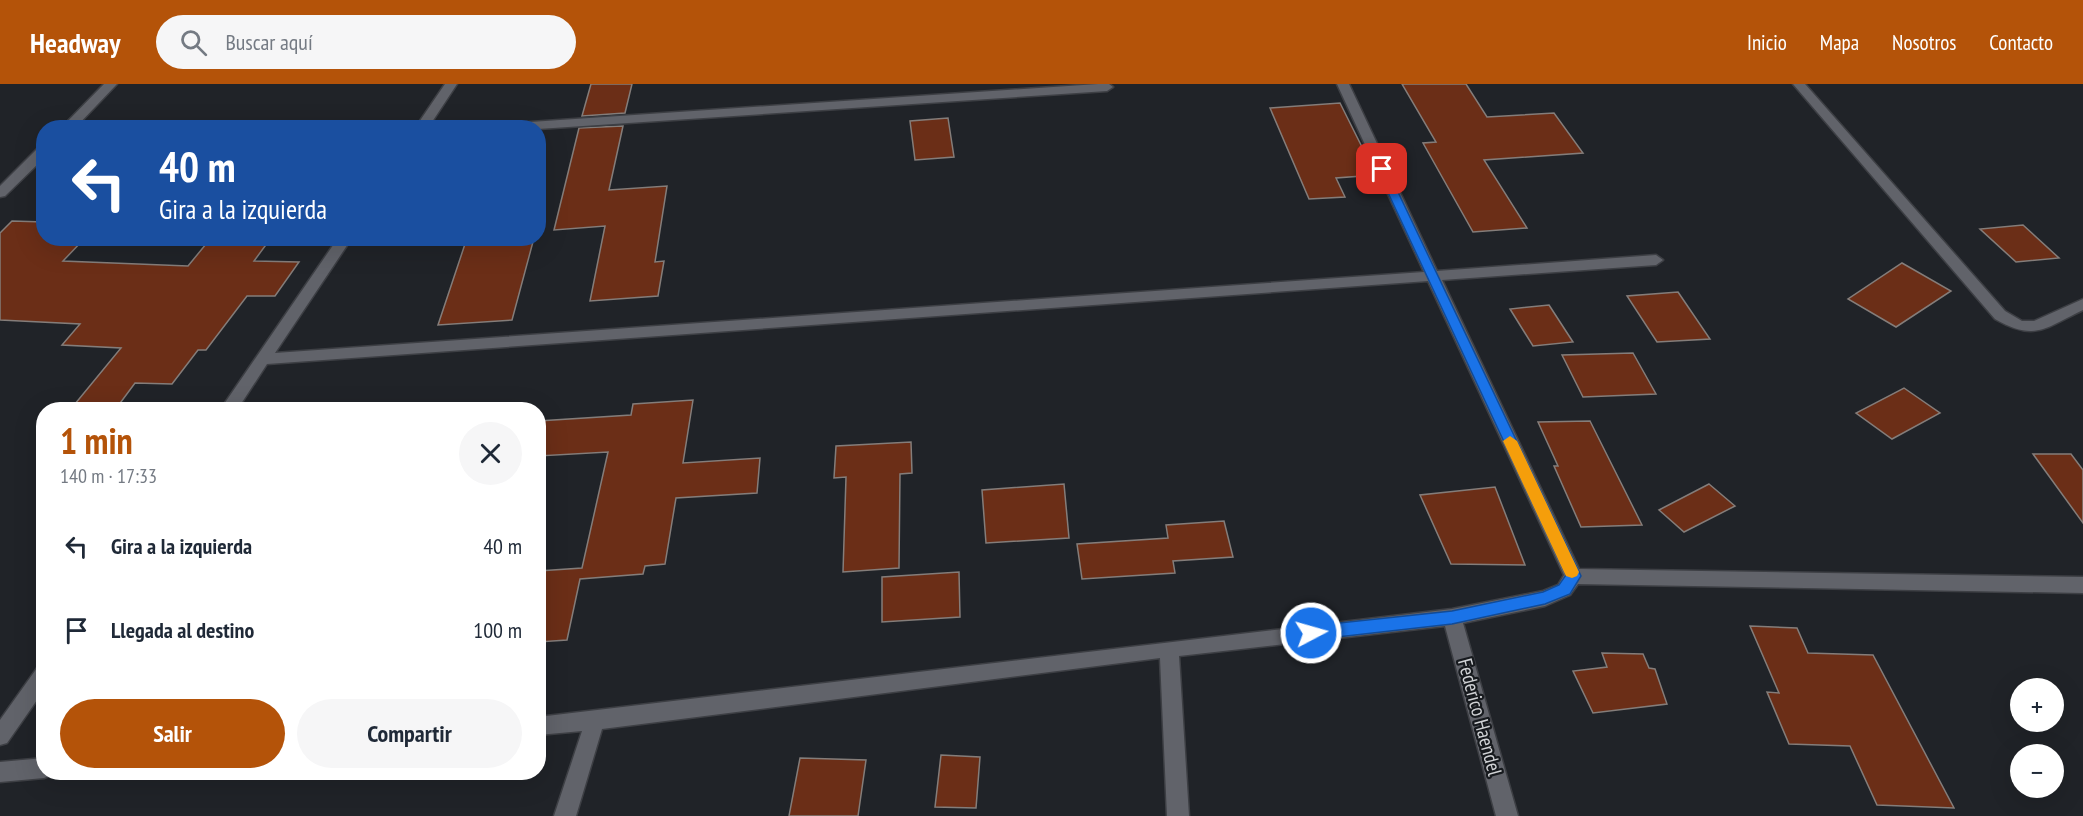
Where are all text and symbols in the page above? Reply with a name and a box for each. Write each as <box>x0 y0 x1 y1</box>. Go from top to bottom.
search box <box>156 15 576 69</box>
text: Headway <box>30 24 120 61</box>
icon: search <box>177 26 210 59</box>
text: Buscar aquí <box>225 28 313 56</box>
text: Inicio <box>1747 29 1787 56</box>
text: Mapa <box>1820 29 1859 56</box>
text: Nosotros <box>1892 29 1956 56</box>
text: Contacto <box>1989 29 2053 56</box>
text: 40 m <box>159 139 236 194</box>
pin <box>1356 143 1407 194</box>
icon: left <box>60 144 138 222</box>
icon: arrive <box>1365 152 1398 185</box>
text: Gira a la izquierda <box>159 192 327 226</box>
text: 1 min <box>60 417 133 464</box>
button: close <box>459 422 522 485</box>
text: 140 m · 17:33 <box>60 463 157 489</box>
icon: left <box>60 530 93 563</box>
text: Gira a la izquierda <box>111 532 252 560</box>
text: 40 m <box>483 532 522 560</box>
position arrow <box>1279 601 1343 665</box>
icon: arrive <box>60 614 93 647</box>
text: Llegada al destino <box>111 616 254 644</box>
text: 100 m <box>473 616 522 644</box>
street label: Federico Haendel <box>1452 656 1508 779</box>
map controls <box>2010 678 2064 798</box>
button: + <box>2010 678 2064 732</box>
button: Salir <box>60 699 285 768</box>
button: Compartir <box>297 699 522 768</box>
button: − <box>2010 744 2064 798</box>

